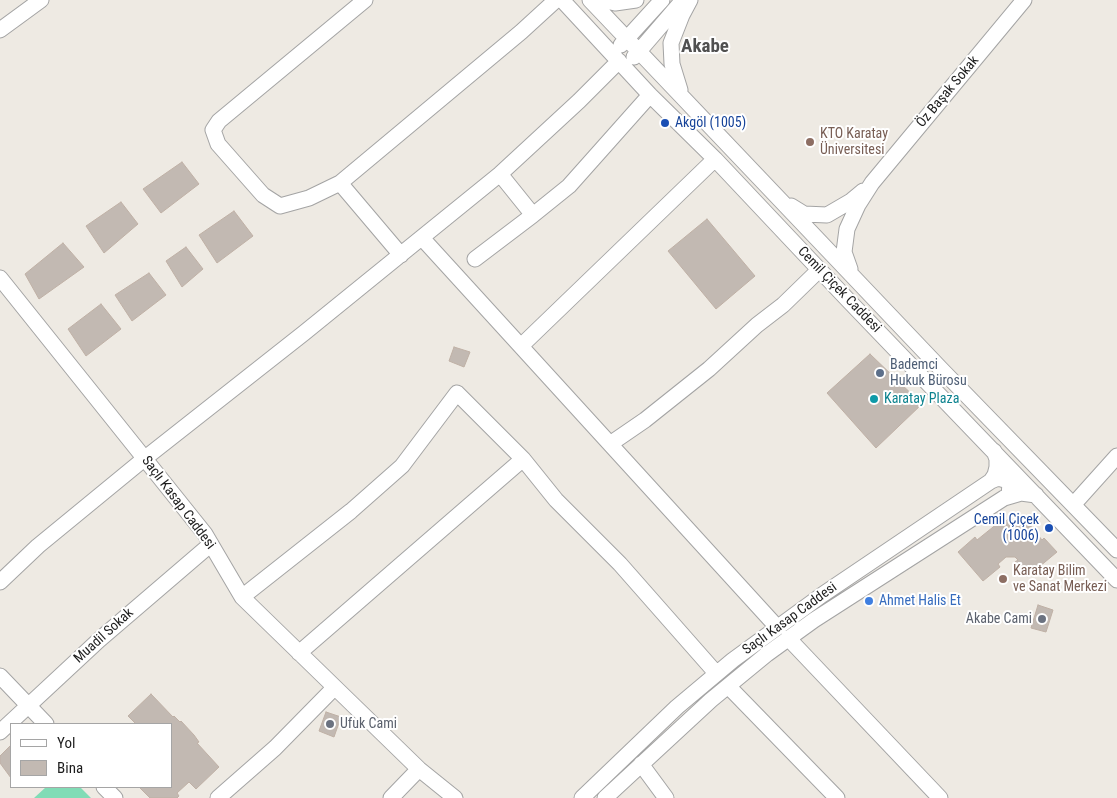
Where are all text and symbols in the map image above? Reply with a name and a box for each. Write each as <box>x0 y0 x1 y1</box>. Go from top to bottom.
district label: Akabe <box>681 36 729 58</box>
street label: Öz Başak Sokak <box>913 53 983 131</box>
place label: Akgöl (1005) <box>675 115 746 131</box>
marker: Akgöl (1005) <box>659 117 671 129</box>
place label: KTO Karatay Üniversitesi <box>820 126 888 158</box>
marker: KTO Karatay Üniversitesi <box>804 136 816 148</box>
street label: Cemil Çiçek Caddesi <box>794 243 884 337</box>
place label: Bademci Hukuk Bürosu <box>890 357 967 390</box>
marker: Bademci Hukuk Bürosu <box>874 367 886 379</box>
place label: Karatay Plaza <box>884 391 959 407</box>
marker: Karatay Plaza <box>868 393 880 405</box>
street label: Saçlı Kasap Caddesi <box>137 453 219 553</box>
place label: Cemil Çiçek (1006) <box>974 512 1039 544</box>
marker: Cemil Çiçek (1006) <box>1043 522 1055 534</box>
place label: Karatay Bilim ve Sanat Merkezi <box>1013 563 1107 596</box>
marker: Karatay Bilim ve Sanat Merkezi <box>997 573 1009 585</box>
street label: Saçlı Kasap Caddesi <box>740 579 840 659</box>
place label: Ahmet Halis Et <box>879 593 961 609</box>
marker: Ahmet Halis Et <box>863 595 875 607</box>
street label: Muadil Sokak <box>71 605 137 667</box>
place label: Akabe Cami <box>966 611 1032 627</box>
marker: Akabe Cami <box>1036 613 1048 625</box>
place label: Ufuk Cami <box>340 716 397 732</box>
marker: Ufuk Cami <box>324 718 336 730</box>
legend <box>10 723 172 788</box>
text: Yol <box>57 734 75 752</box>
text: Bina <box>57 759 83 777</box>

